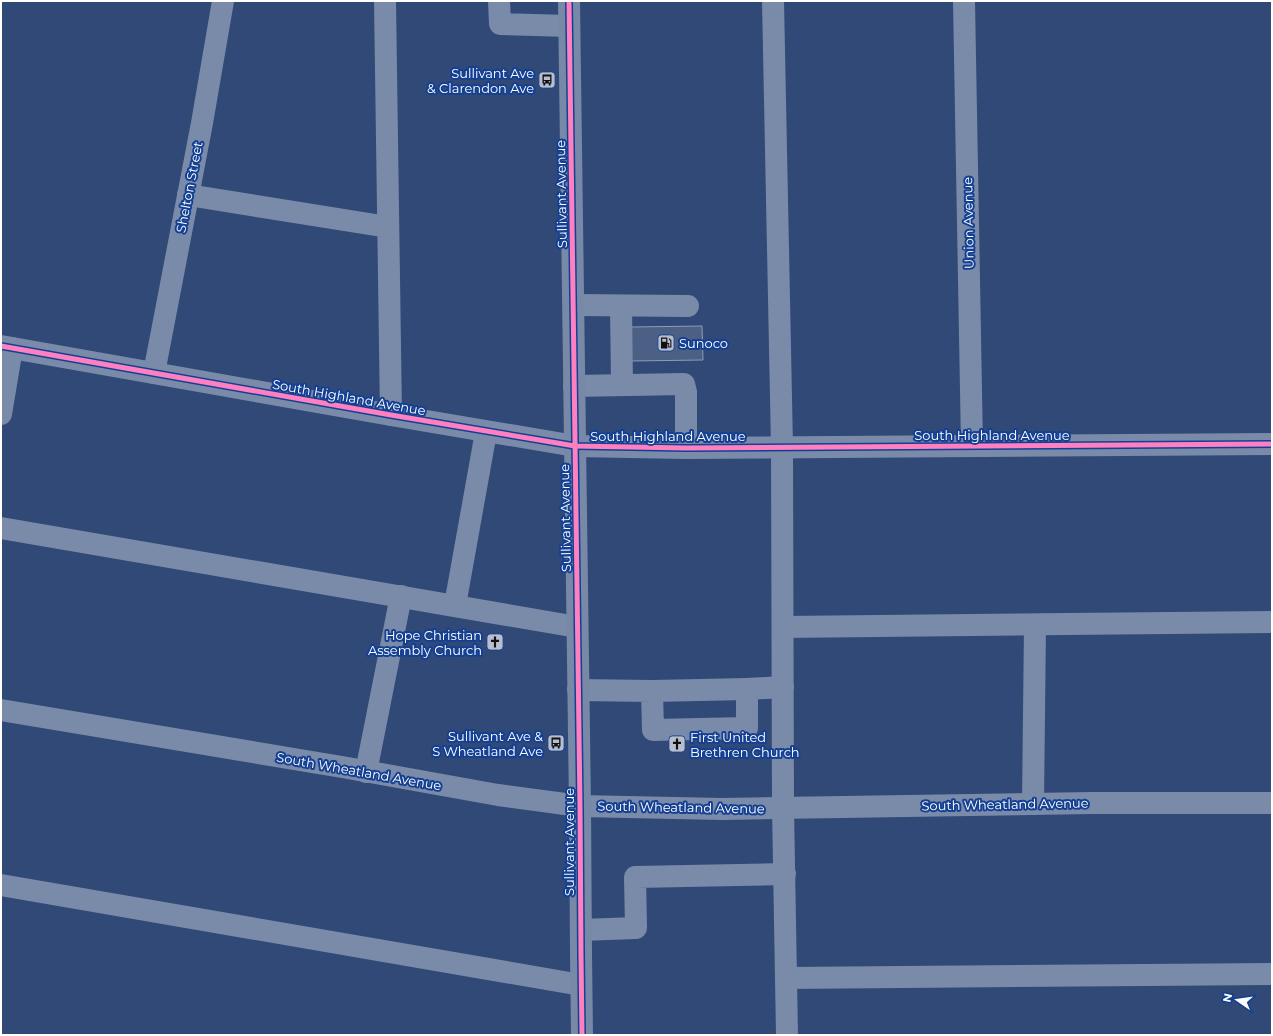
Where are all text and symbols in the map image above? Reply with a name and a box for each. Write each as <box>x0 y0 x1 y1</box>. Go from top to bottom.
place label: Sullivant Ave & Clarendon Ave <box>427 65 534 96</box>
bus stop icon: Sullivant Ave & Clarendon Ave <box>537 70 557 90</box>
street label: Shelton Street <box>172 140 206 234</box>
street label: Sullivant Avenue <box>552 140 570 248</box>
street label: Union Avenue <box>959 177 977 269</box>
fuel station icon: Sunoco <box>656 333 676 353</box>
place label: Sunoco <box>679 335 728 351</box>
street label: South Highland Avenue <box>271 376 427 418</box>
street label: South Highland Avenue <box>914 427 1070 443</box>
street label: South Highland Avenue <box>590 428 746 444</box>
street label: Sullivant Avenue <box>556 464 574 572</box>
place label: Hope Christian Assembly Church <box>368 627 482 658</box>
church icon: Hope Christian Assembly Church <box>485 632 505 652</box>
place label: Sullivant Ave & S Wheatland Ave <box>432 728 543 759</box>
place label: First United Brethren Church <box>690 729 800 760</box>
bus stop icon: Sullivant Ave & S Wheatland Ave <box>546 733 566 753</box>
church icon: First United Brethren Church <box>667 734 687 754</box>
street label: South Wheatland Avenue <box>275 749 443 793</box>
street label: Sullivant Avenue <box>561 788 577 896</box>
street label: South Wheatland Avenue <box>921 795 1089 813</box>
street label: South Wheatland Avenue <box>597 798 765 816</box>
north arrow <box>1217 980 1257 1020</box>
text: N <box>1219 992 1235 1004</box>

